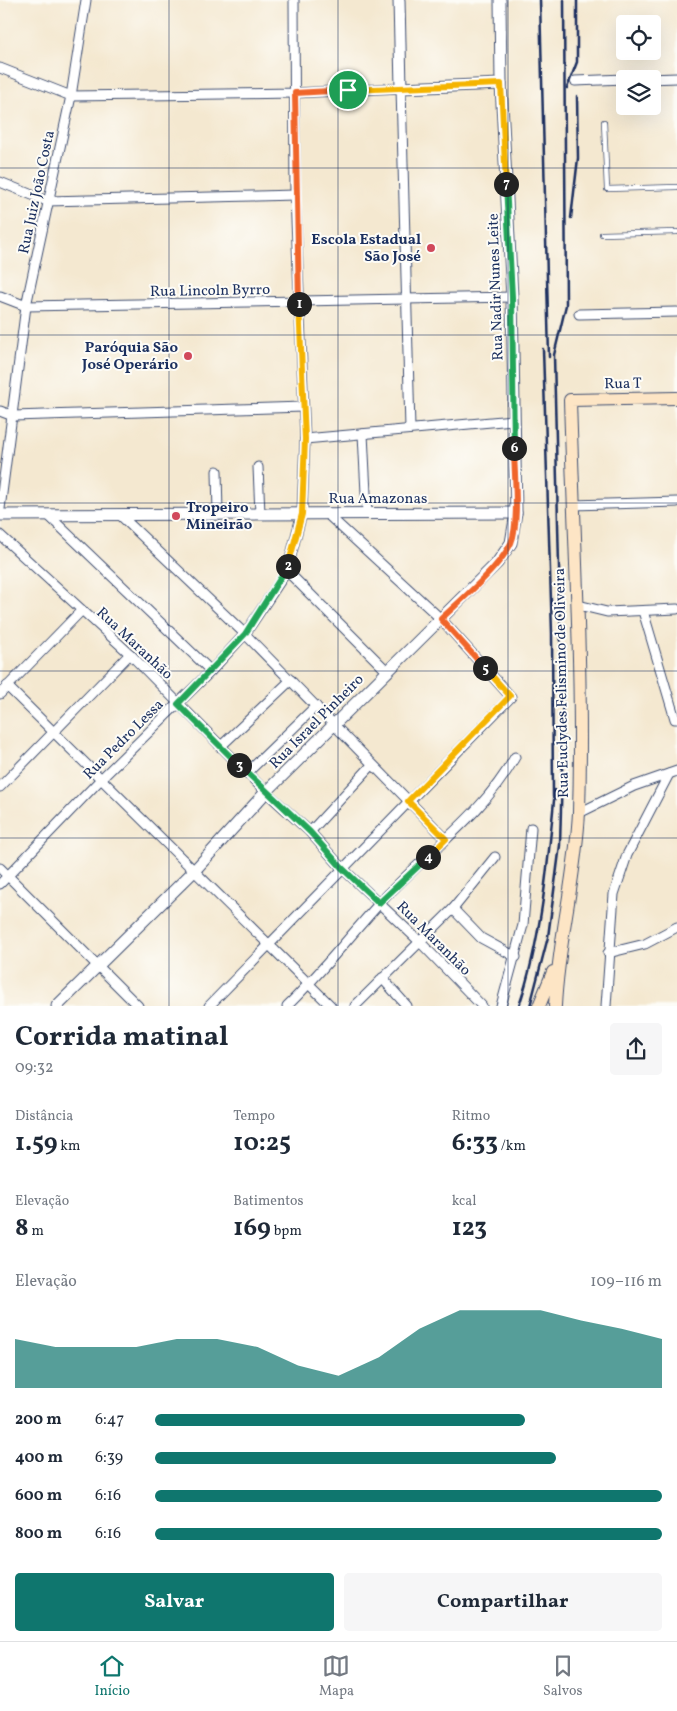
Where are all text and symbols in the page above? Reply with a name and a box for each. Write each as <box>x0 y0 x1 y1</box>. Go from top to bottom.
map controls <box>616 15 661 115</box>
button: locate <box>616 15 661 60</box>
pin <box>327 69 369 111</box>
button: layers <box>616 70 661 115</box>
icon: arrive <box>334 76 362 104</box>
street label: Rua Juiz João Costa <box>14 129 61 256</box>
pin: 7 <box>494 172 518 196</box>
text: 7 <box>503 175 510 194</box>
street label: Rua Nadir Nunes Leite <box>483 213 510 361</box>
place label: Escola Estadual São José <box>311 230 421 268</box>
marker: Escola Estadual São José <box>425 242 437 254</box>
street label: Rua Lincoln Byrro <box>150 280 270 303</box>
pin: 1 <box>286 292 312 316</box>
text: 1 <box>297 295 302 314</box>
place label: Paróquia São José Operário <box>81 338 178 376</box>
marker: Paróquia São José Operário <box>182 350 194 362</box>
street label: Rua T <box>604 374 642 395</box>
pin: 6 <box>502 436 526 460</box>
text: 6 <box>511 439 518 458</box>
street label: Rua Amazonas <box>329 489 427 510</box>
place label: Tropeiro Mineirão <box>186 498 253 536</box>
marker: Tropeiro Mineirão <box>170 510 182 522</box>
pin: 2 <box>276 554 300 578</box>
text: 2 <box>285 557 292 576</box>
street label: Rua Euclydes Felismino de Oliveira <box>550 568 575 798</box>
street label: Rua Maranhão <box>91 603 177 685</box>
pin: 5 <box>472 656 498 680</box>
text: 5 <box>482 659 489 678</box>
street label: Rua Israel Pinheiro <box>265 670 369 774</box>
street label: Rua Pedro Lessa <box>79 695 169 785</box>
pin: 3 <box>226 752 252 778</box>
text: 3 <box>236 756 243 775</box>
pin: 4 <box>416 844 440 870</box>
text: 4 <box>424 848 433 867</box>
street label: Rua Maranhão <box>391 897 475 981</box>
text: Corrida matinal <box>15 1018 229 1057</box>
button: share <box>610 1023 662 1075</box>
text: 09:32 <box>15 1057 54 1079</box>
text: Distância <box>15 1107 73 1126</box>
text: Tempo <box>233 1107 275 1126</box>
text: Ritmo <box>452 1107 490 1126</box>
text: 1.59 <box>15 1126 58 1161</box>
text: 10:25 <box>233 1126 291 1161</box>
text: 6:33 <box>452 1126 498 1161</box>
text: km <box>58 1137 80 1156</box>
text: /km <box>498 1137 526 1156</box>
text: Elevação <box>15 1192 69 1211</box>
text: Batimentos <box>233 1192 304 1211</box>
text: kcal <box>452 1192 477 1211</box>
text: 8 <box>15 1211 29 1246</box>
text: 169 <box>233 1211 271 1246</box>
text: 123 <box>452 1211 487 1246</box>
text: m <box>29 1222 44 1241</box>
text: bpm <box>271 1222 302 1241</box>
text: Elevação <box>15 1271 77 1293</box>
text: 109–116 m <box>590 1271 662 1293</box>
text: 200 m <box>15 1409 62 1431</box>
text: 6:47 <box>95 1409 124 1431</box>
text: 400 m <box>15 1447 63 1469</box>
text: 6:39 <box>95 1447 123 1469</box>
text: 600 m <box>15 1485 62 1507</box>
text: 6:16 <box>95 1485 121 1507</box>
text: 800 m <box>15 1523 62 1545</box>
text: 6:16 <box>95 1523 121 1545</box>
button: Salvar <box>15 1573 334 1631</box>
button: Compartilhar <box>344 1573 662 1631</box>
tab: Início <box>94 1652 130 1701</box>
tab: Mapa <box>319 1652 354 1701</box>
tab: Salvos <box>543 1652 582 1701</box>

